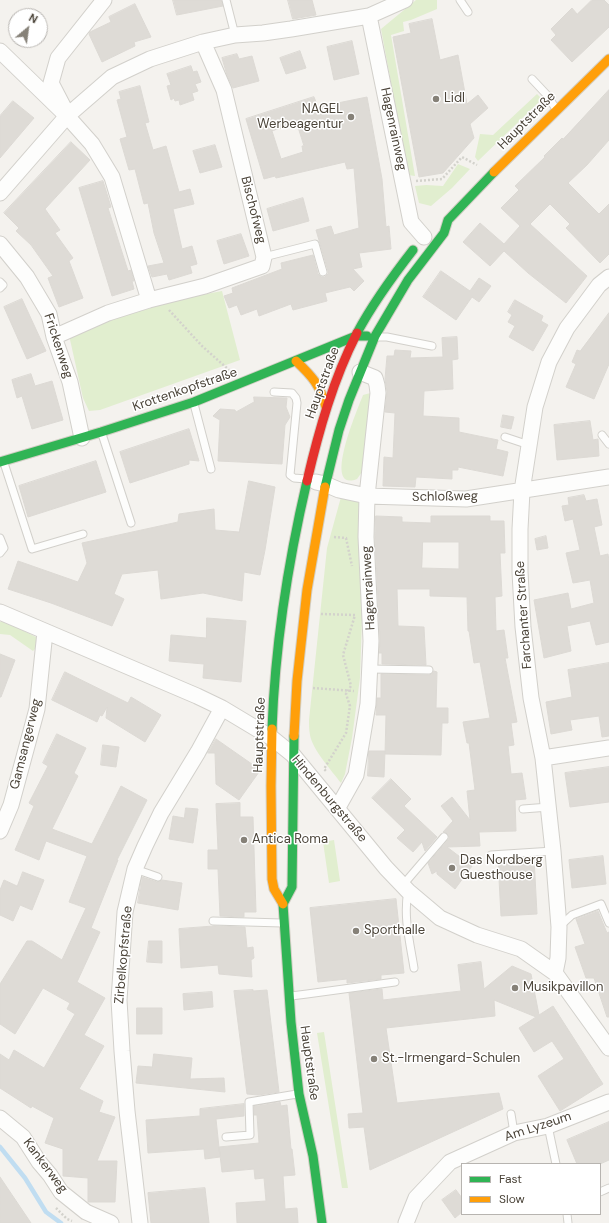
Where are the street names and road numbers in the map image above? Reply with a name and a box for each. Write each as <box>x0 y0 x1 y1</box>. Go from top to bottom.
street label: Hagenrainweg <box>377 86 409 172</box>
street label: Hauptstraße <box>495 89 559 153</box>
street label: Bischofweg <box>237 175 269 245</box>
street label: Frickenweg <box>40 311 76 381</box>
street label: Hauptstraße <box>303 345 343 421</box>
street label: Krottenkopfstraße <box>131 365 239 415</box>
street label: Schloßweg <box>412 489 478 505</box>
street label: Hagenrainweg <box>359 545 379 631</box>
street label: Farchanter Straße <box>512 560 536 670</box>
street label: Gamsangerweg <box>7 697 45 791</box>
street label: Hauptstraße <box>251 697 269 773</box>
street label: Hindenburgstraße <box>288 752 370 846</box>
street label: Zirbelkopfstraße <box>112 905 136 1005</box>
street label: Hauptstraße <box>296 1025 322 1101</box>
street label: Am Lyzeum <box>503 1109 573 1145</box>
street label: Kankerweg <box>19 1136 71 1196</box>

